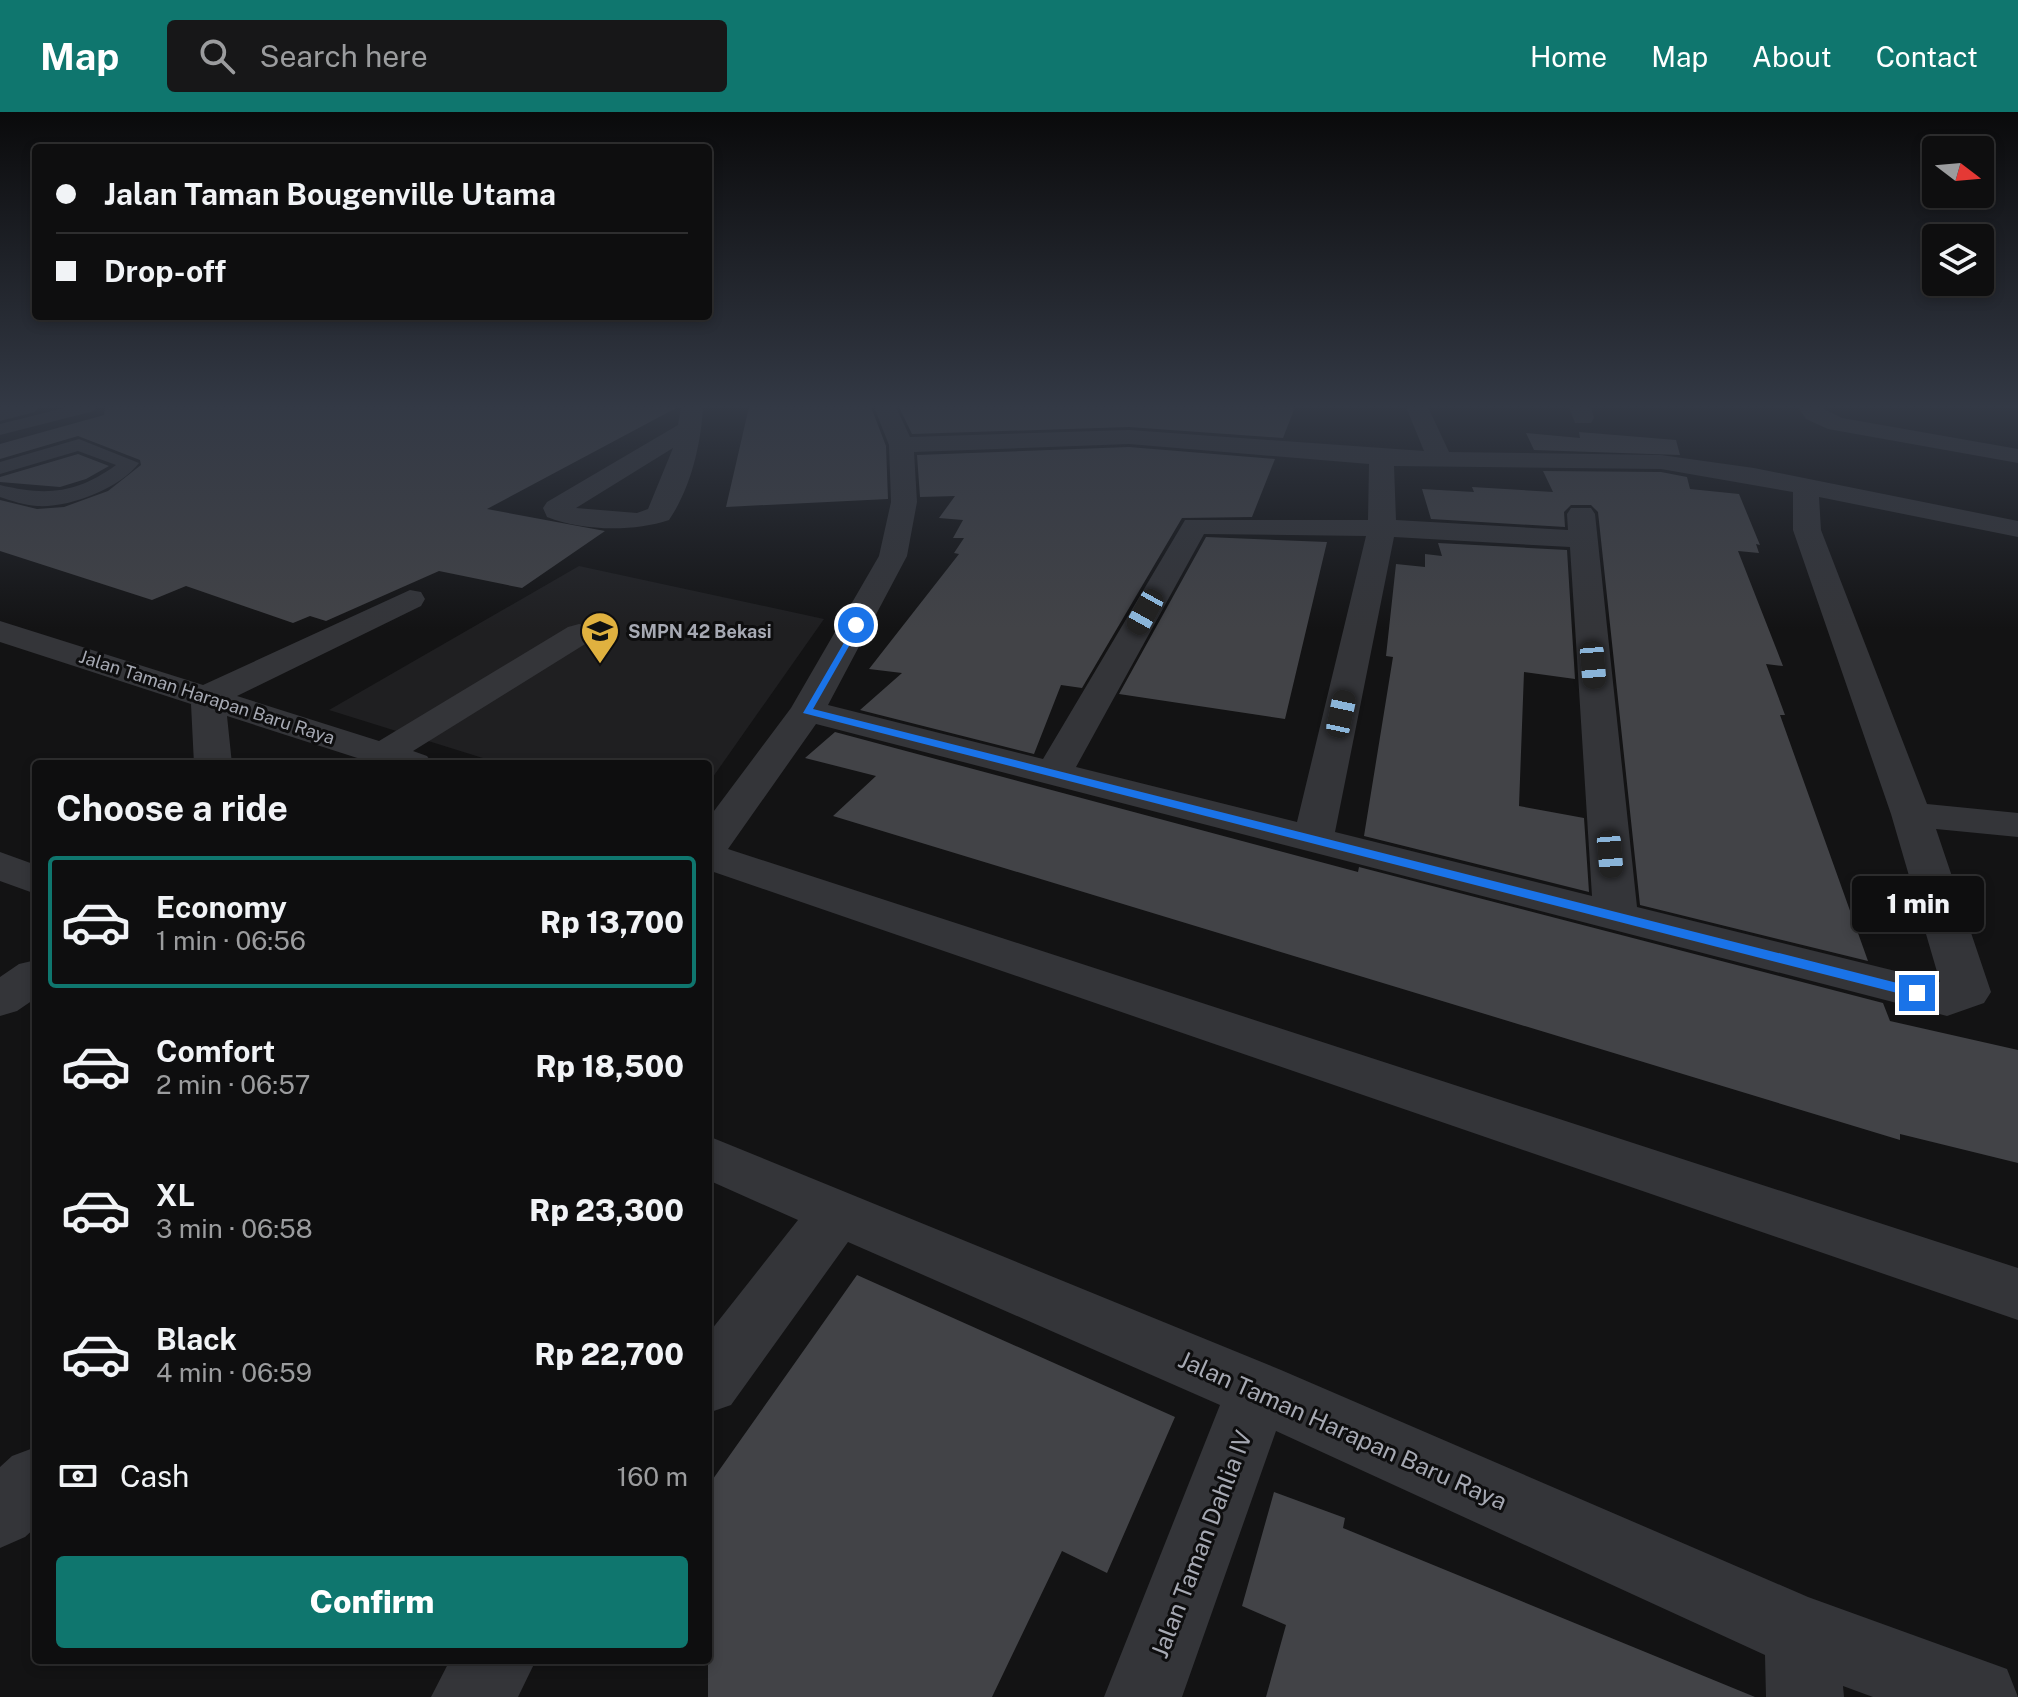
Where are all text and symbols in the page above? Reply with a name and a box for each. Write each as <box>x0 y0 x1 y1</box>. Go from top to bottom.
search box <box>167 20 727 92</box>
text: Map <box>40 34 119 79</box>
icon: search <box>195 34 239 78</box>
text: Search here <box>259 38 428 74</box>
text: Home <box>1530 40 1607 73</box>
text: Map <box>1651 40 1708 73</box>
text: About <box>1752 40 1832 73</box>
text: Contact <box>1876 40 1978 73</box>
north arrow <box>1922 136 1994 208</box>
map controls <box>1922 136 1994 296</box>
text: Jalan Taman Bougenville Utama <box>104 176 556 212</box>
button: layers <box>1922 224 1994 296</box>
text: Drop-off <box>104 253 226 289</box>
car <box>1123 585 1167 639</box>
route start <box>838 607 874 643</box>
school or university icon: SMPN 42 Bekasi <box>579 610 621 665</box>
place label: SMPN 42 Bekasi <box>628 621 771 642</box>
car <box>1579 640 1607 690</box>
street label: Jalan Taman Harapan Baru Raya <box>77 646 337 748</box>
car <box>1324 688 1358 740</box>
text: Choose a ride <box>56 787 288 829</box>
car <box>1596 829 1624 879</box>
callout: 1 min <box>1851 877 1983 933</box>
icon: car <box>60 886 132 958</box>
text: 1 min <box>1886 888 1950 919</box>
text: Economy <box>156 889 287 925</box>
text: Rp 13,700 <box>540 904 684 940</box>
text: 1 min · 06:56 <box>156 925 306 956</box>
route end <box>1899 975 1935 1011</box>
icon: car <box>60 1030 132 1102</box>
text: Comfort <box>156 1033 275 1069</box>
text: Rp 18,500 <box>535 1048 684 1084</box>
text: 2 min · 06:57 <box>156 1069 310 1100</box>
icon: car <box>60 1174 132 1246</box>
text: XL <box>156 1177 195 1213</box>
text: Rp 23,300 <box>529 1192 684 1228</box>
text: 3 min · 06:58 <box>156 1213 313 1244</box>
icon: car <box>60 1318 132 1390</box>
text: Black <box>156 1321 237 1357</box>
text: Rp 22,700 <box>534 1336 684 1372</box>
street label: Jalan Taman Harapan Baru Raya <box>1174 1345 1512 1515</box>
text: 4 min · 06:59 <box>156 1357 312 1388</box>
street label: Jalan Taman Dahlia IV <box>1145 1426 1257 1662</box>
icon: cash <box>56 1454 100 1498</box>
text: Cash <box>120 1458 189 1494</box>
text: 160 m <box>617 1461 688 1492</box>
button: Confirm <box>56 1556 688 1648</box>

